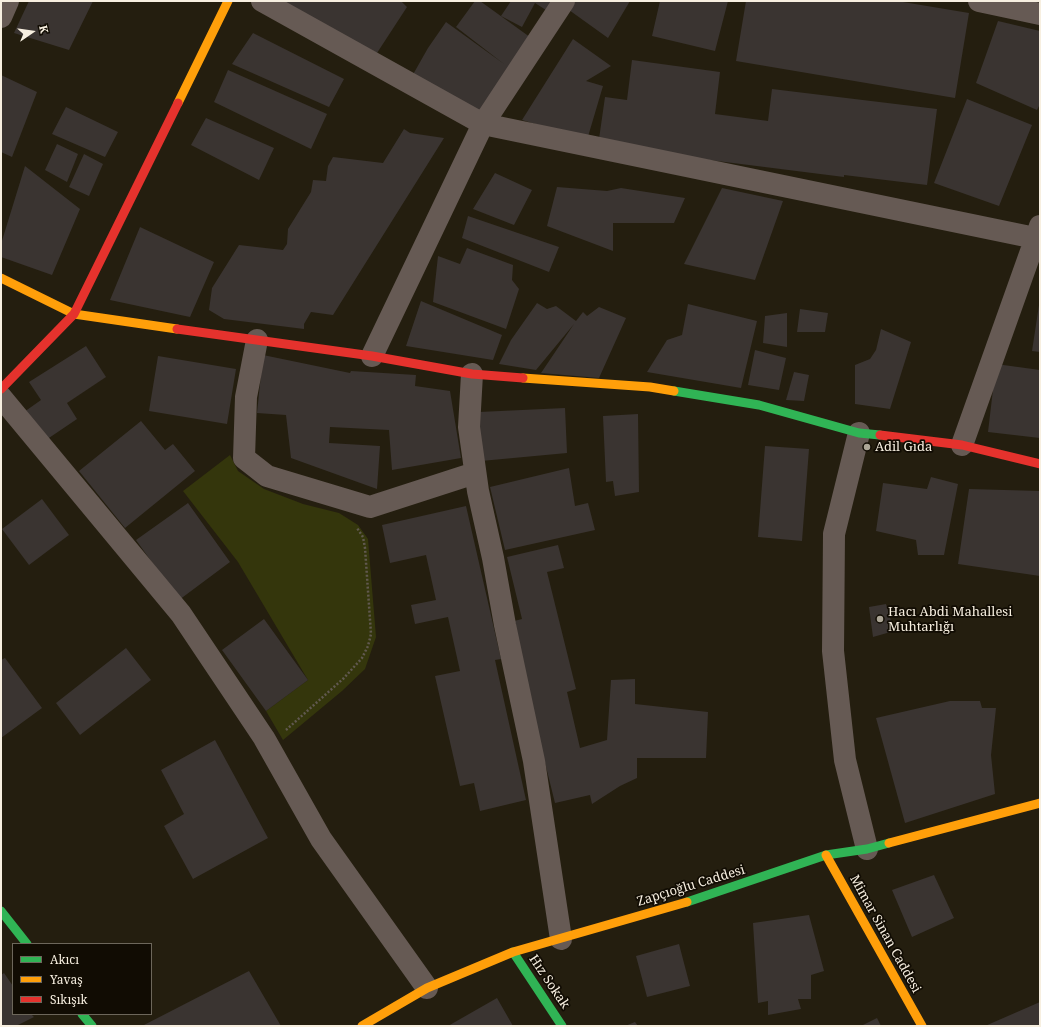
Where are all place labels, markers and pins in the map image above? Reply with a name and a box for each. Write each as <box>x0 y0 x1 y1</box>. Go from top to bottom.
place label: Adil Gıda <box>875 439 932 455</box>
marker: Adil Gıda <box>862 442 872 452</box>
place label: Hacı Abdi Mahallesi Muhtarlığı <box>888 604 1012 635</box>
marker: Hacı Abdi Mahallesi Muhtarlığı <box>875 614 885 624</box>

